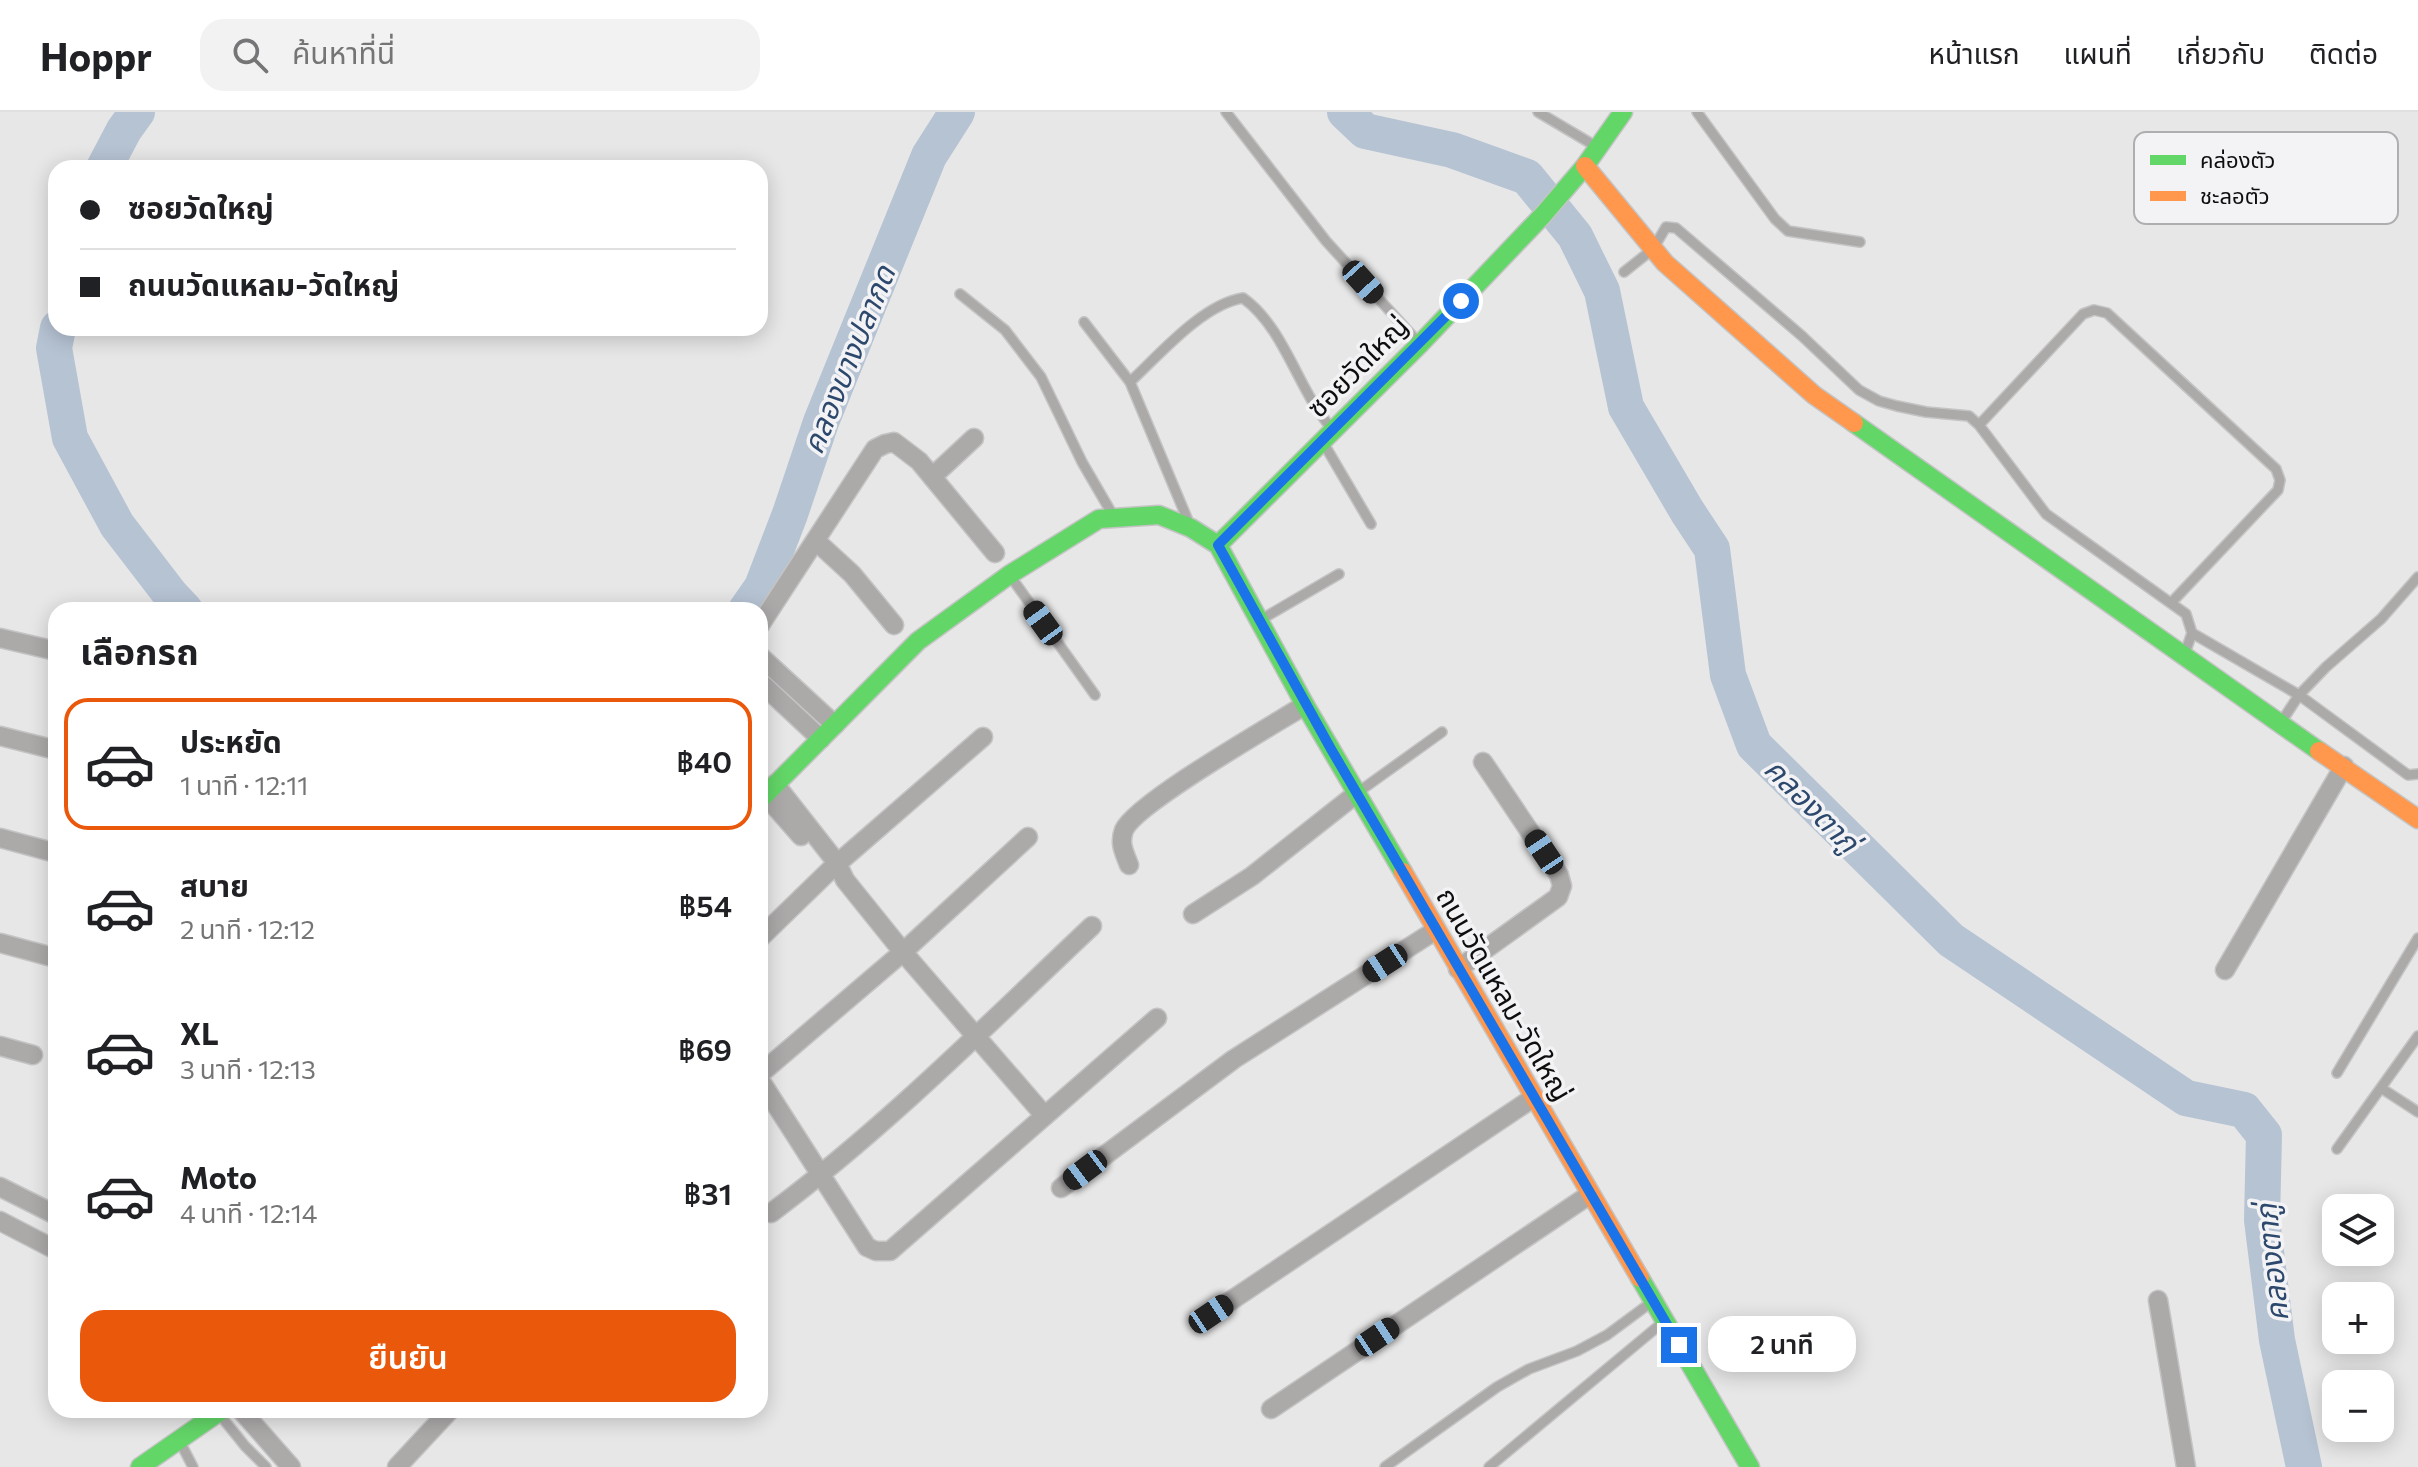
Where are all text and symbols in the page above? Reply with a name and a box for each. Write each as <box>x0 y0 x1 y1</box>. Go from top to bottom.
search box <box>200 19 760 91</box>
text: Hoppr <box>40 32 152 79</box>
icon: search <box>228 33 272 77</box>
text: ค้นหาที่นี่ <box>292 33 395 70</box>
text: หน้าแรก <box>1929 36 2020 70</box>
text: แผนที่ <box>2064 36 2132 70</box>
text: เกี่ยวกับ <box>2176 36 2265 70</box>
text: ติดต่อ <box>2309 36 2378 70</box>
legend <box>2134 132 2398 224</box>
text: คล่องตัว <box>2200 146 2275 173</box>
text: ชะลอตัว <box>2200 182 2270 209</box>
text: ซอยวัดใหญ่ <box>128 188 274 225</box>
car <box>1338 256 1388 308</box>
water label: คลองบางปลากด <box>793 258 902 458</box>
text: ถนนวัดแหลม-วัดใหญ่ <box>128 265 399 302</box>
route start <box>1443 283 1479 319</box>
street label: ซอยวัดใหญ่ <box>1299 308 1415 424</box>
car <box>1019 597 1067 649</box>
text: เลือกรถ <box>80 628 199 672</box>
text: ประหยัด <box>180 722 282 759</box>
icon: car <box>84 728 156 800</box>
text: ฿40 <box>676 742 732 779</box>
water label: คลองตาภู่ <box>1757 749 1871 863</box>
text: 1 นาที · 12:11 <box>180 769 308 800</box>
car <box>1521 825 1567 879</box>
text: สบาย <box>180 866 249 903</box>
icon: car <box>84 872 156 944</box>
street label: ถนนวัดแหลม-วัดใหญ่ <box>1430 881 1580 1107</box>
text: ฿54 <box>679 886 732 923</box>
text: 2 นาที · 12:12 <box>180 913 315 944</box>
car <box>1358 940 1412 986</box>
text: XL <box>180 1014 219 1051</box>
icon: car <box>84 1016 156 1088</box>
text: ฿69 <box>678 1030 732 1067</box>
text: 3 นาที · 12:13 <box>180 1053 316 1084</box>
car <box>1059 1146 1111 1194</box>
text: Moto <box>180 1158 257 1195</box>
icon: car <box>84 1160 156 1232</box>
text: ฿31 <box>684 1174 732 1211</box>
map controls <box>2322 1194 2394 1442</box>
button: layers <box>2322 1194 2394 1266</box>
text: 4 นาที · 12:14 <box>180 1197 317 1228</box>
water label: คลองตาภู่ <box>2245 1198 2297 1324</box>
button: + <box>2322 1282 2394 1354</box>
car <box>1184 1291 1238 1337</box>
button: ยืนยัน <box>80 1310 736 1402</box>
car <box>1350 1314 1404 1360</box>
callout: 2 นาที <box>1707 1317 1855 1373</box>
route end <box>1661 1327 1697 1363</box>
text: 2 นาที <box>1750 1328 1814 1359</box>
button: − <box>2322 1370 2394 1442</box>

